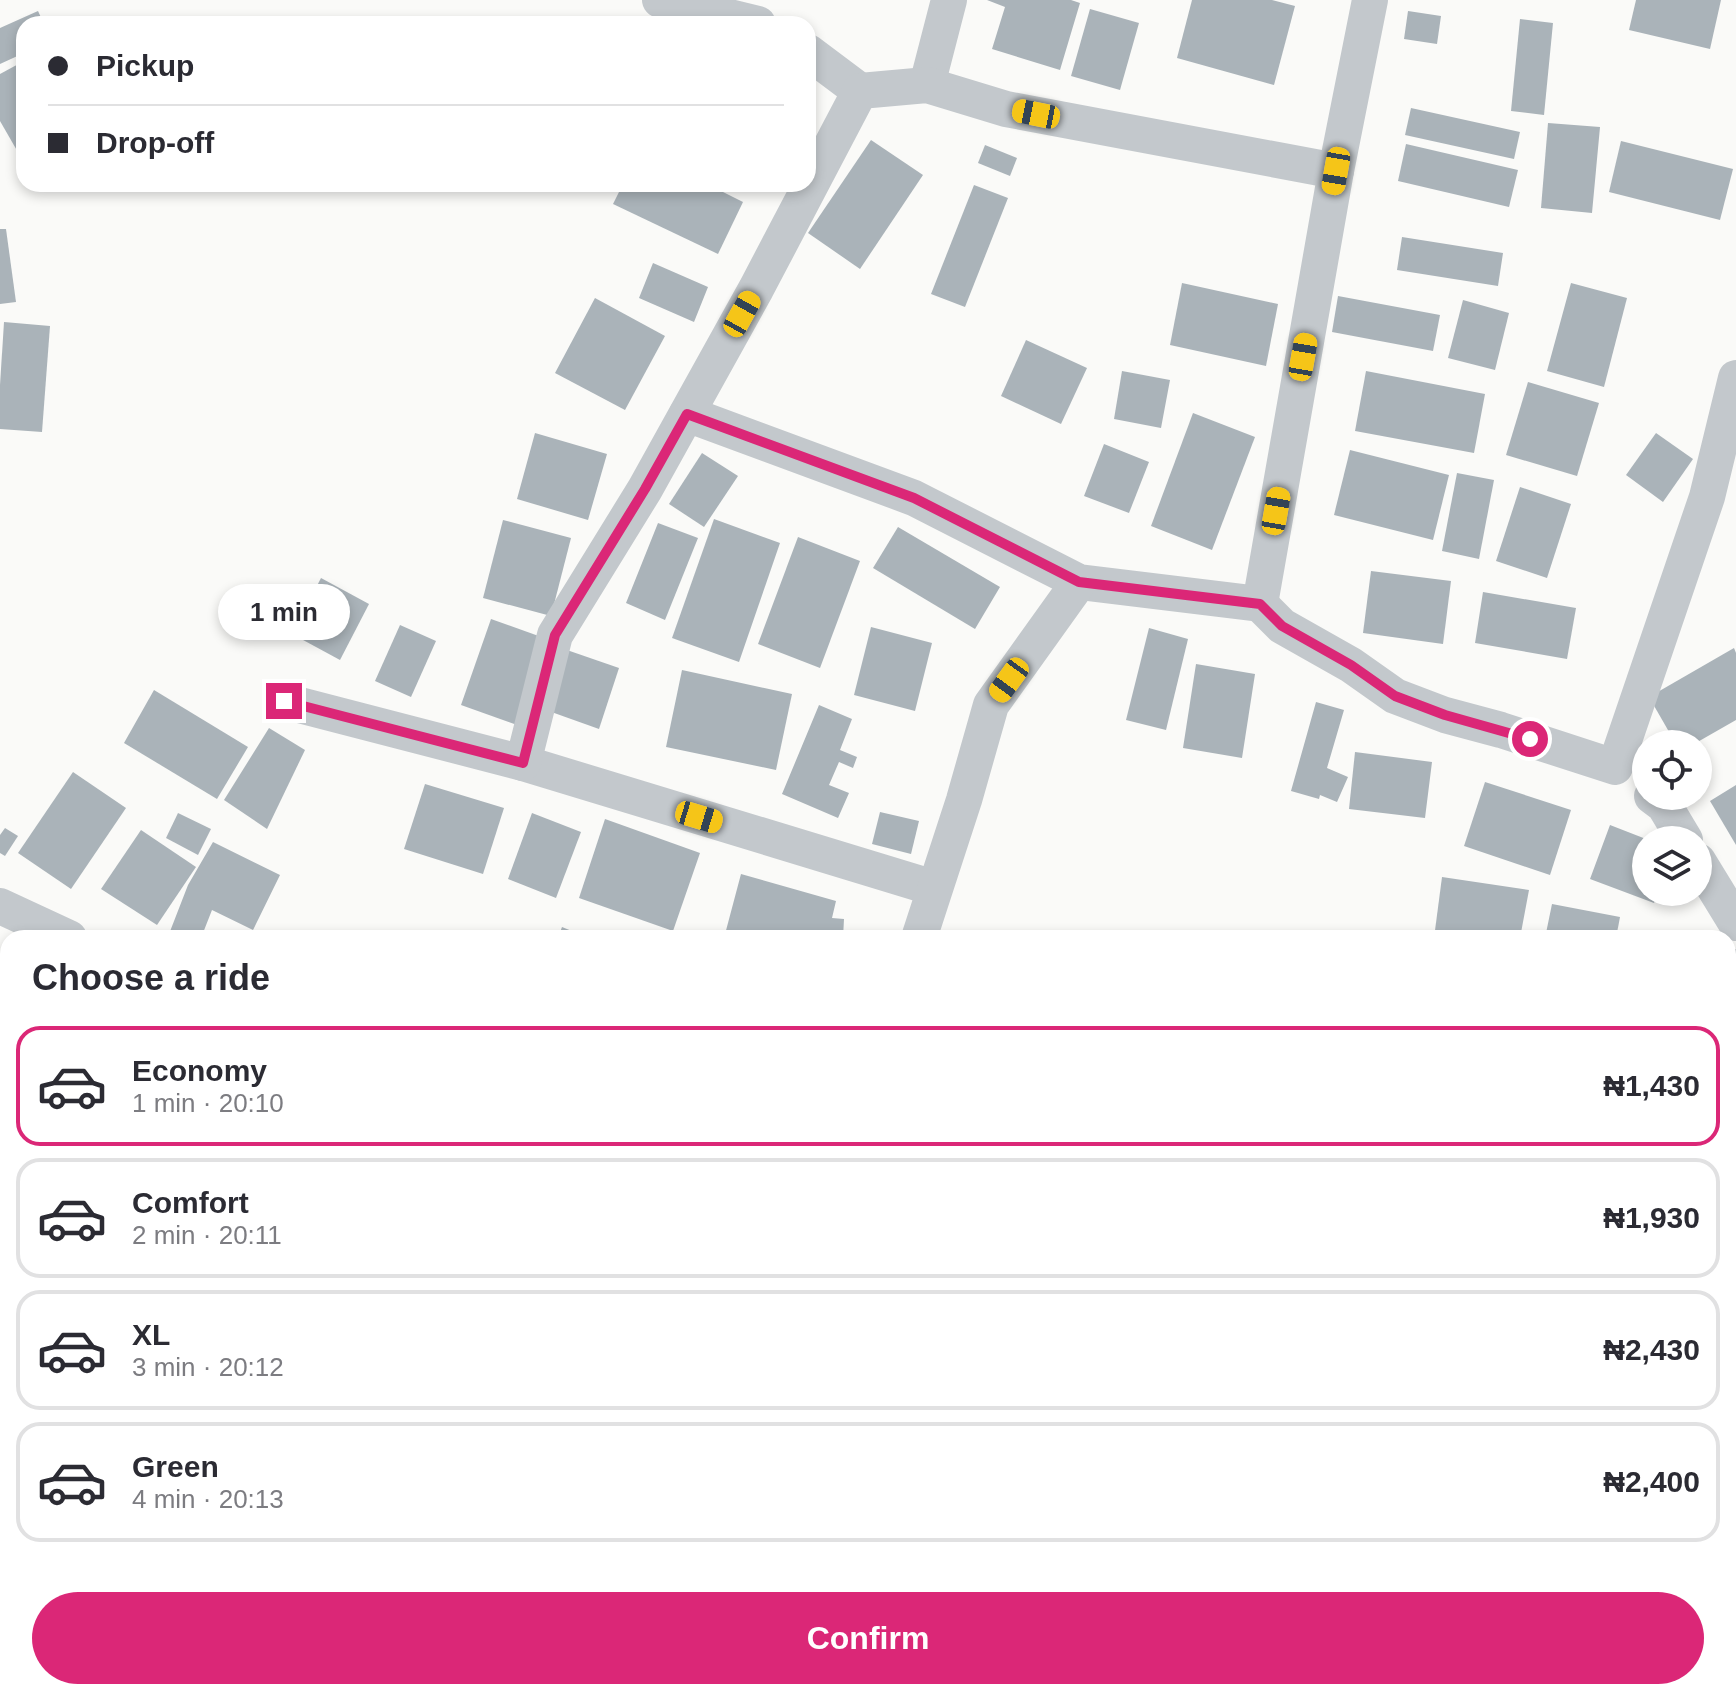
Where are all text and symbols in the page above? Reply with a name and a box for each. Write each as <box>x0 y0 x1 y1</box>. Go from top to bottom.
text: Pickup <box>96 49 194 82</box>
car <box>1010 98 1062 130</box>
text: Drop-off <box>96 126 214 159</box>
car <box>1320 145 1352 197</box>
car <box>720 287 764 341</box>
car <box>1287 331 1319 383</box>
car <box>1260 485 1292 537</box>
callout: 1 min <box>218 585 350 641</box>
text: 1 min <box>250 597 318 627</box>
car <box>985 654 1033 706</box>
route end <box>266 683 302 719</box>
route start <box>1512 721 1548 757</box>
map controls <box>1632 730 1712 906</box>
button: locate <box>1632 730 1712 810</box>
car <box>673 799 725 835</box>
button: layers <box>1632 826 1712 906</box>
text: Choose a ride <box>32 957 270 998</box>
icon: car <box>36 1050 108 1122</box>
text: Economy <box>132 1054 267 1087</box>
text: ₦1,430 <box>1603 1069 1700 1102</box>
text: 1 min · 20:10 <box>132 1088 284 1118</box>
icon: car <box>36 1182 108 1254</box>
text: Comfort <box>132 1186 249 1219</box>
text: ₦1,930 <box>1603 1201 1700 1234</box>
text: 2 min · 20:11 <box>132 1220 282 1250</box>
icon: car <box>36 1314 108 1386</box>
text: XL <box>132 1318 170 1351</box>
text: ₦2,430 <box>1603 1333 1700 1366</box>
text: 3 min · 20:12 <box>132 1352 284 1382</box>
icon: car <box>36 1446 108 1518</box>
text: Green <box>132 1450 219 1483</box>
text: ₦2,400 <box>1603 1465 1700 1498</box>
text: 4 min · 20:13 <box>132 1484 284 1514</box>
button: Confirm <box>32 1592 1704 1684</box>

